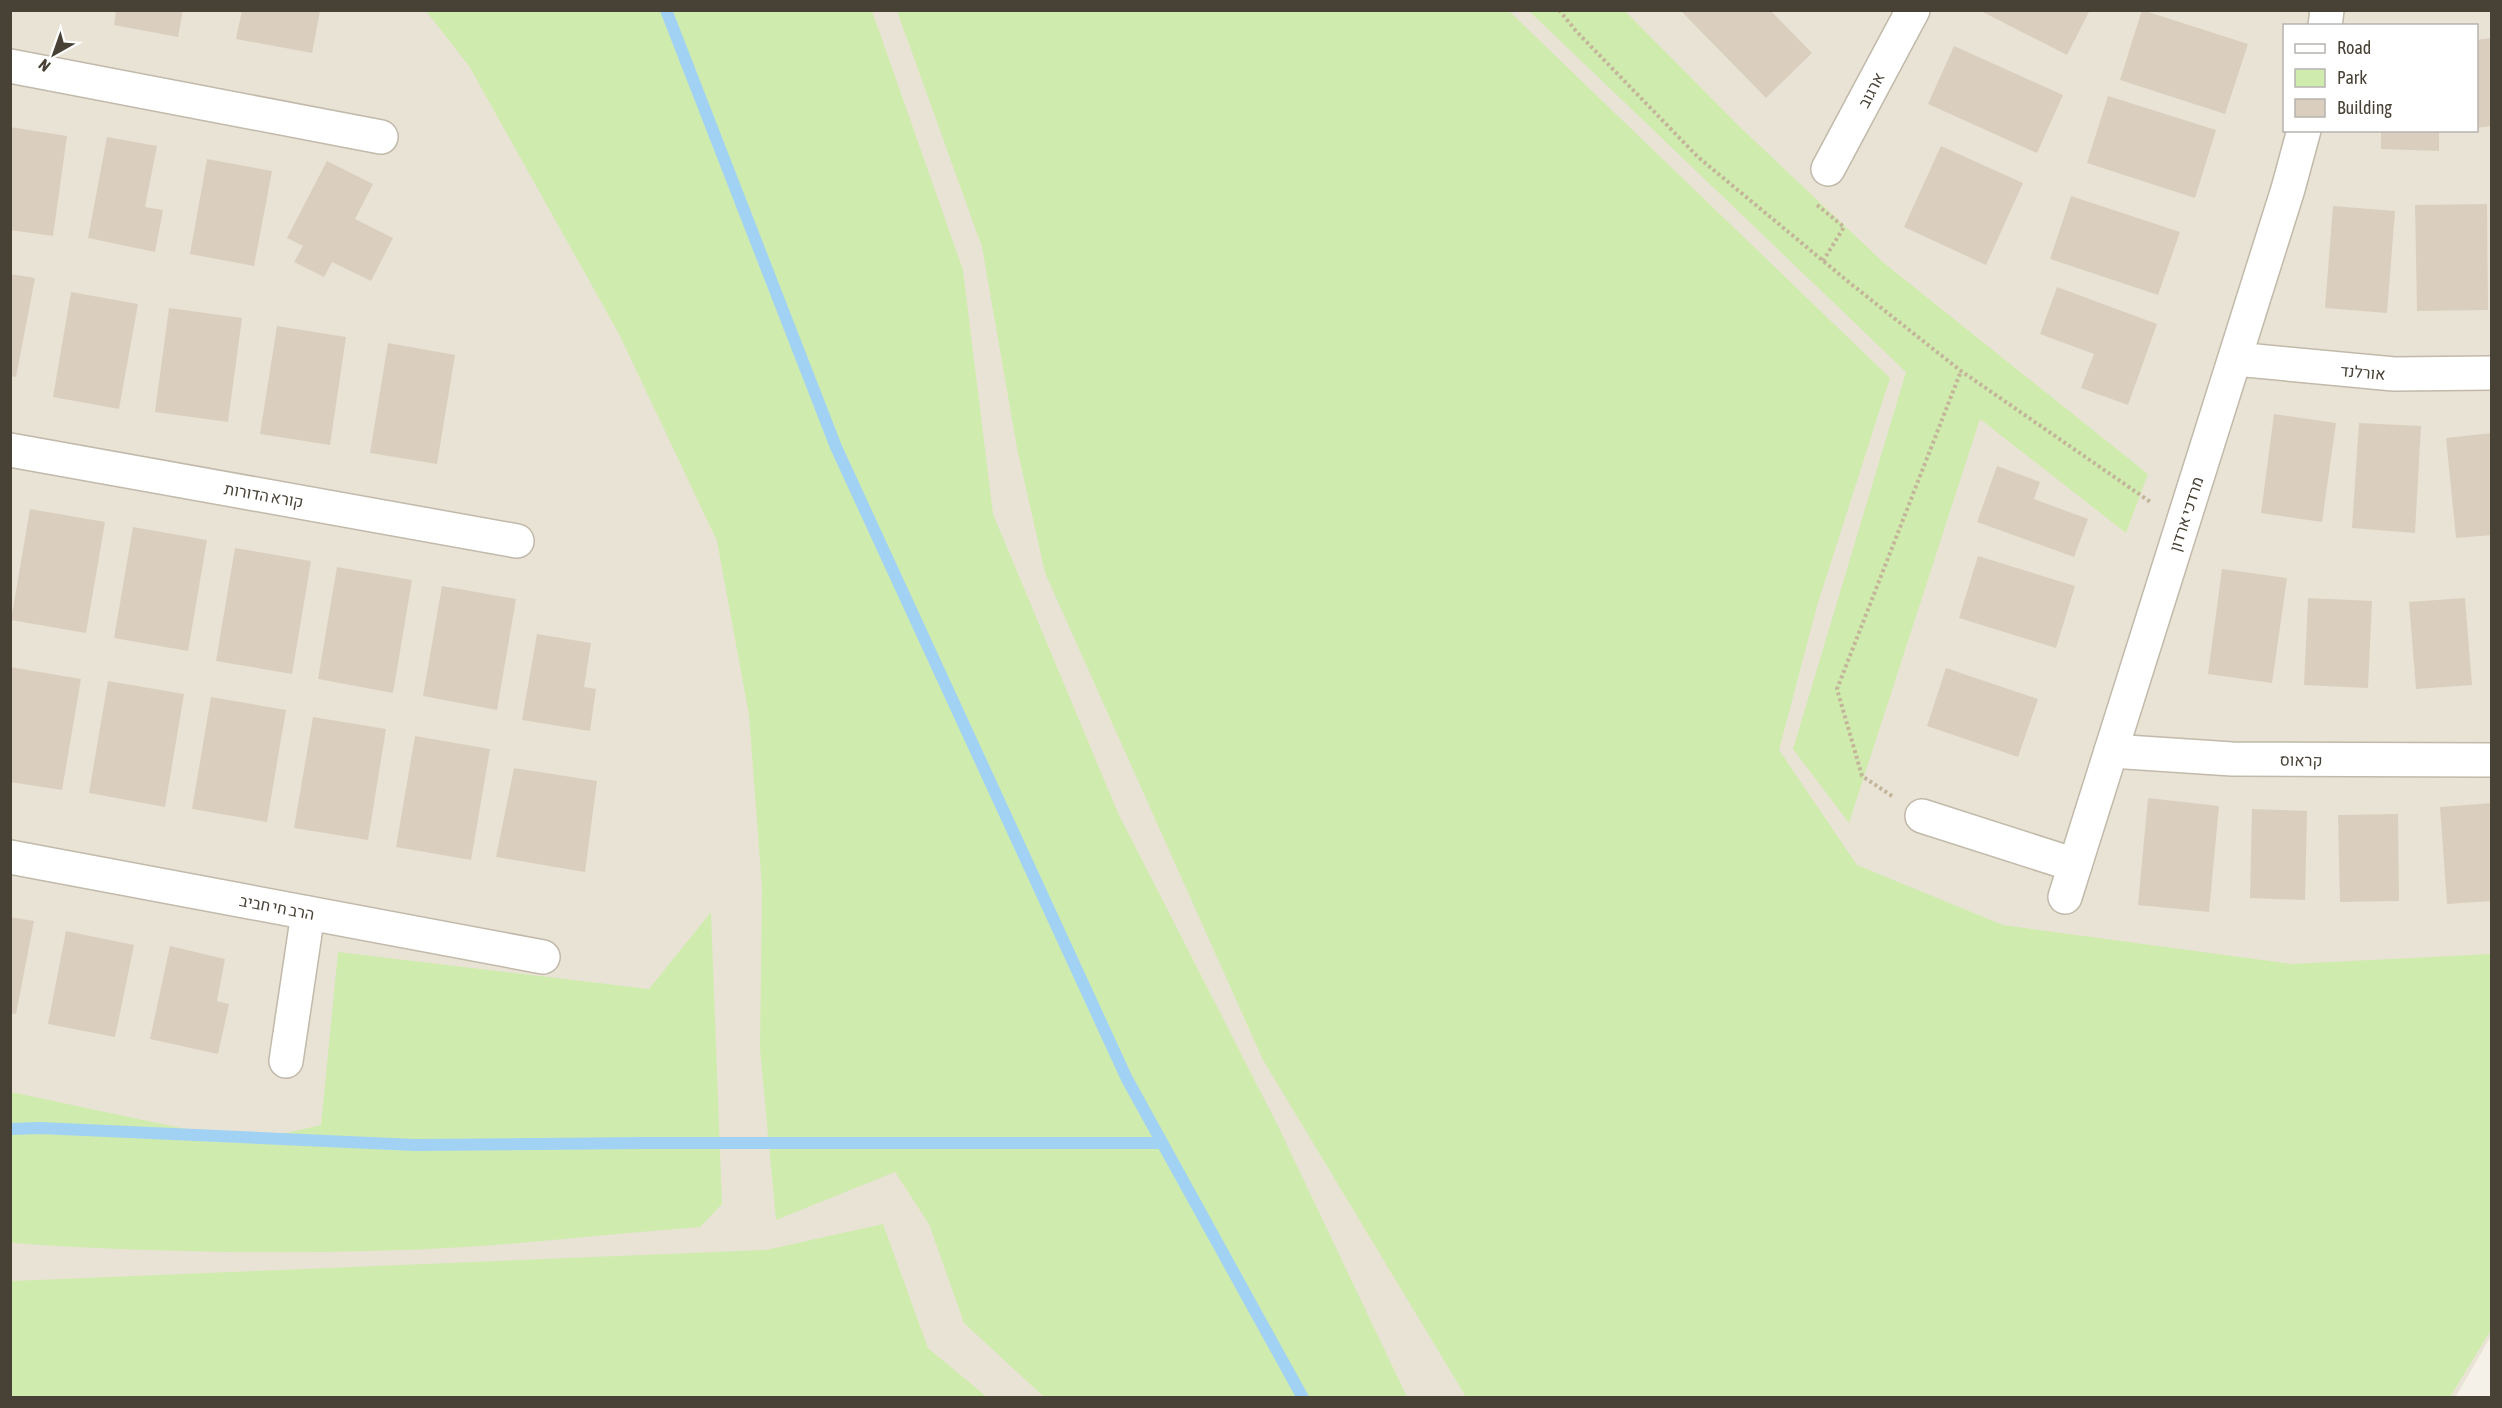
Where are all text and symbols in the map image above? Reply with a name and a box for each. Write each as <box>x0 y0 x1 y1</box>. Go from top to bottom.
north arrow <box>24 24 84 84</box>
legend <box>2283 24 2478 132</box>
text: Road <box>2337 37 2371 58</box>
text: N <box>35 56 54 75</box>
text: Park <box>2337 67 2367 88</box>
street label: ארגוב <box>1854 69 1888 111</box>
text: Building <box>2337 97 2392 118</box>
street label: אורלנד <box>2340 361 2386 383</box>
street label: מרדכי ארדון <box>2165 474 2207 554</box>
street label: קורא הדורות <box>223 479 305 511</box>
street label: קראוס <box>2279 751 2323 769</box>
street label: הרב חי חביב <box>238 891 316 923</box>

